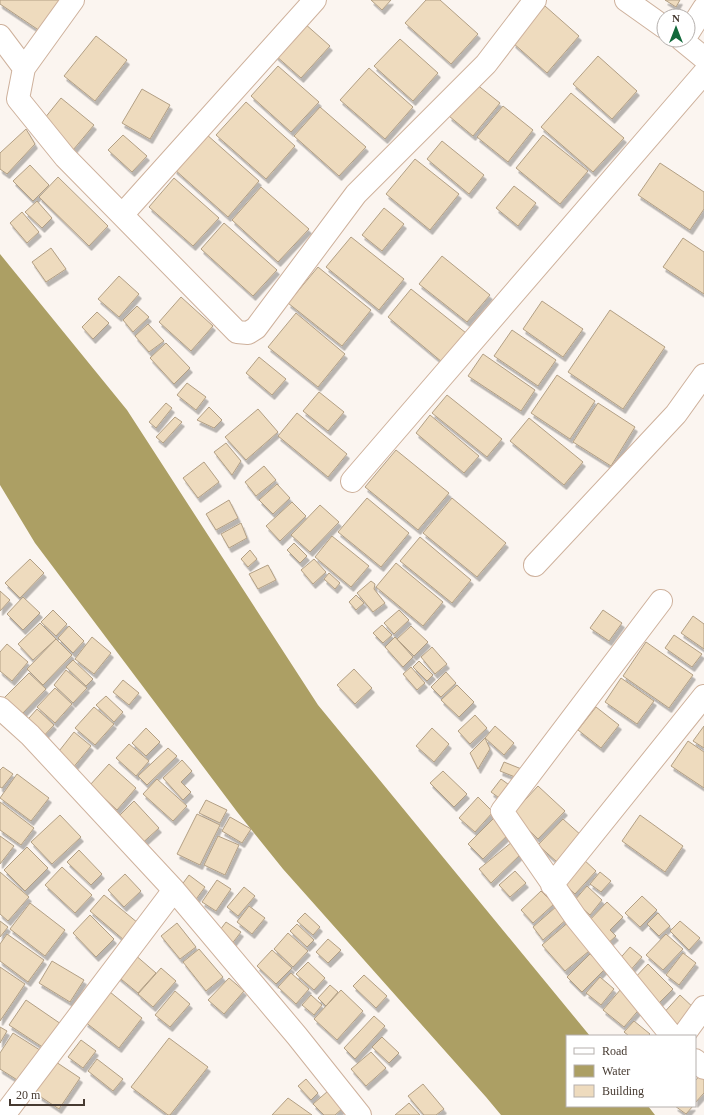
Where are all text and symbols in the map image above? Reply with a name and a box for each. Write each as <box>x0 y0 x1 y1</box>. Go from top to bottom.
north arrow <box>656 8 696 48</box>
text: N <box>672 12 680 24</box>
legend <box>566 1035 696 1107</box>
text: Road <box>602 1044 627 1058</box>
text: Water <box>602 1064 630 1078</box>
scale bar <box>10 1081 84 1107</box>
text: Building <box>602 1084 644 1098</box>
text: 20 m <box>16 1088 41 1102</box>

